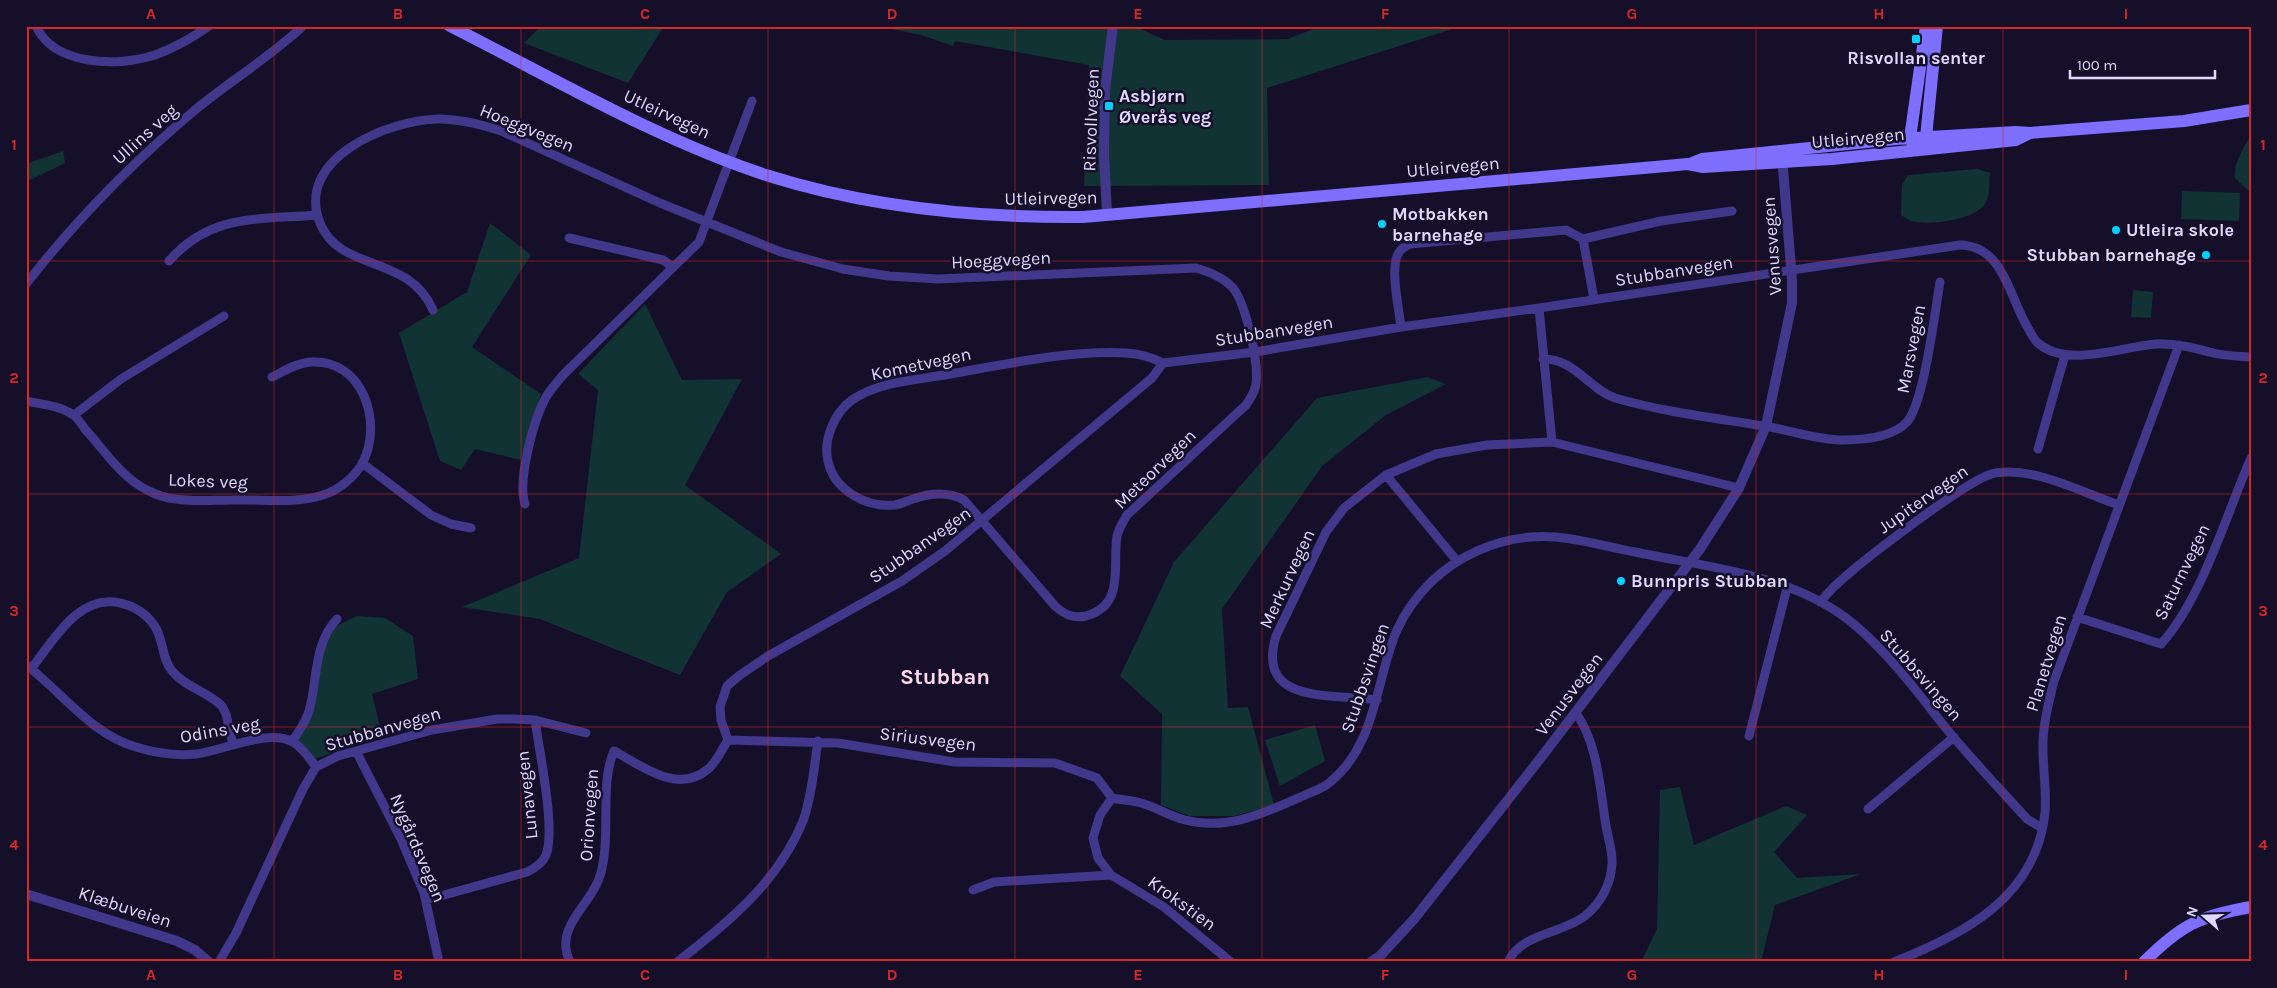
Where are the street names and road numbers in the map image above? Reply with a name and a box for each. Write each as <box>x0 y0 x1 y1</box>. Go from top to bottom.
street label: Risvollvegen <box>1078 68 1104 172</box>
street label: Utleirvegen <box>620 84 714 144</box>
street label: Ullins veg <box>108 99 182 169</box>
street label: Hoeggvegen <box>477 99 577 157</box>
street label: Utleirvegen <box>1811 123 1905 153</box>
street label: Utleirvegen <box>1406 152 1500 182</box>
street label: Utleirvegen <box>1004 186 1098 210</box>
street label: Venusvegen <box>1758 196 1786 296</box>
street label: Hoeggvegen <box>950 246 1052 274</box>
street label: Stubbanvegen <box>1613 251 1735 291</box>
street label: Marsvegen <box>1892 303 1930 395</box>
street label: Stubbanvegen <box>1213 311 1335 351</box>
street label: Kometvegen <box>869 343 973 385</box>
street label: Meteorvegen <box>1109 424 1201 514</box>
street label: Jupitervegen <box>1874 460 1972 538</box>
street label: Lokes veg <box>168 469 248 493</box>
street label: Stubbanvegen <box>865 502 975 588</box>
street label: Saturnvegen <box>2149 520 2215 624</box>
street label: Merkurvegen <box>1254 526 1320 632</box>
street label: Planetvegen <box>2021 612 2071 714</box>
street label: Stubbsvingen <box>1336 620 1394 736</box>
street label: Stubbsvingen <box>1875 624 1967 726</box>
street label: Venusvegen <box>1531 648 1607 740</box>
street label: Stubbanvegen <box>323 702 443 756</box>
street label: Odins veg <box>178 712 262 748</box>
street label: Siriusvegen <box>879 722 977 756</box>
street label: Lunavegen <box>511 750 543 840</box>
street label: Orionvegen <box>575 768 603 862</box>
street label: Nygårdsvegen <box>385 790 451 906</box>
street label: Krokstien <box>1144 871 1220 935</box>
street label: Klæbuveien <box>76 882 174 932</box>

